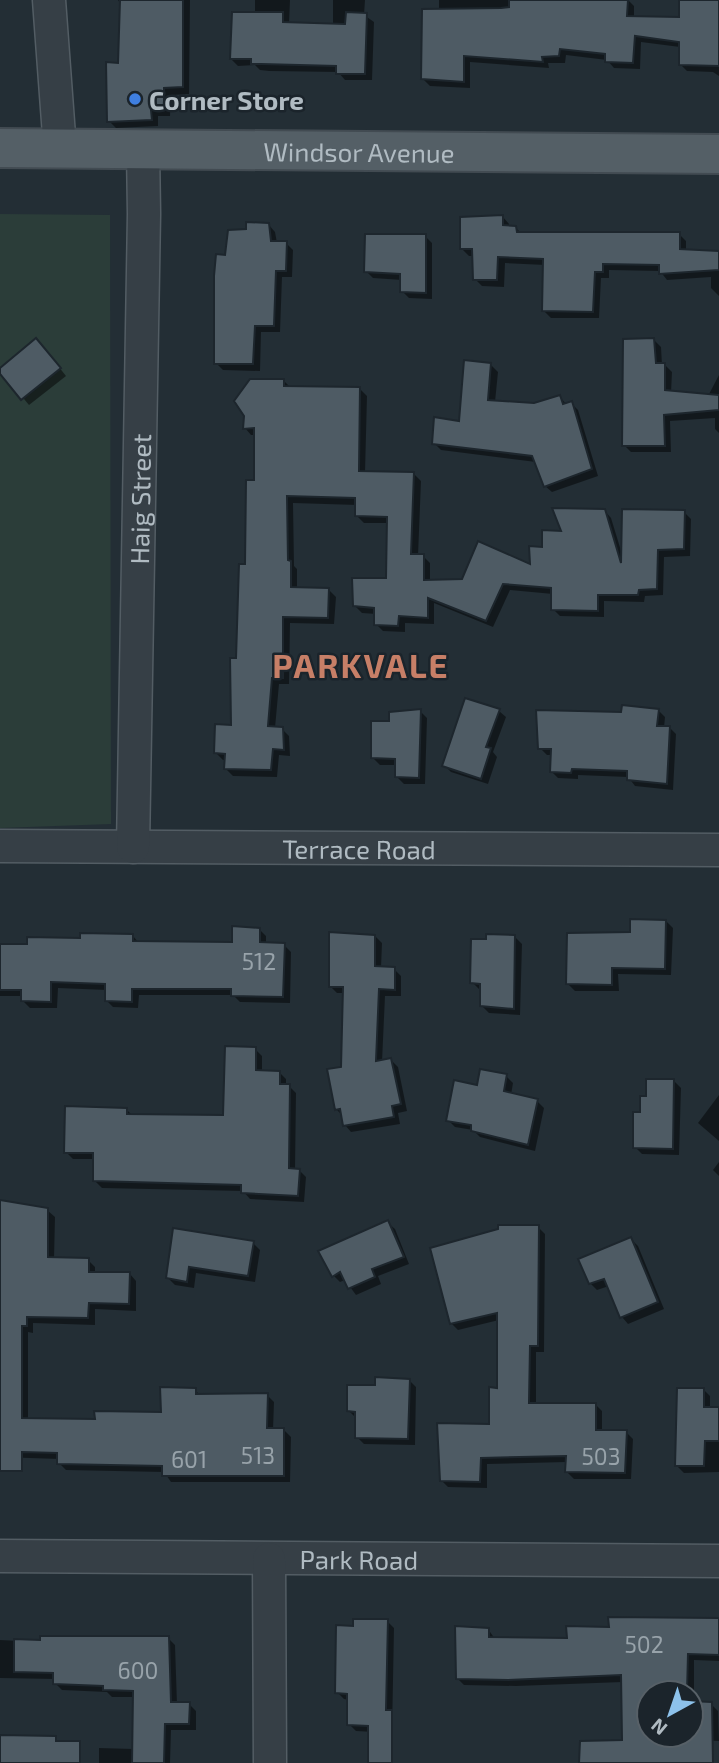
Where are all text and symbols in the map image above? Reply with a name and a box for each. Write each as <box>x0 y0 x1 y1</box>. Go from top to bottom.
place label: Corner Store <box>149 84 304 115</box>
marker: Corner Store <box>127 91 143 107</box>
street label: Windsor Avenue <box>263 135 455 167</box>
street label: Haig Street <box>122 433 156 565</box>
district label: PARKVALE <box>272 645 450 685</box>
street label: Terrace Road <box>282 832 436 864</box>
house number: 512 <box>242 947 276 975</box>
house number: 513 <box>241 1441 275 1469</box>
house number: 503 <box>582 1442 621 1470</box>
house number: 601 <box>171 1445 207 1473</box>
street label: Park Road <box>300 1543 418 1574</box>
house number: 502 <box>624 1630 664 1658</box>
house number: 600 <box>118 1656 158 1684</box>
north arrow <box>635 1679 705 1749</box>
text: N <box>646 1714 671 1741</box>

